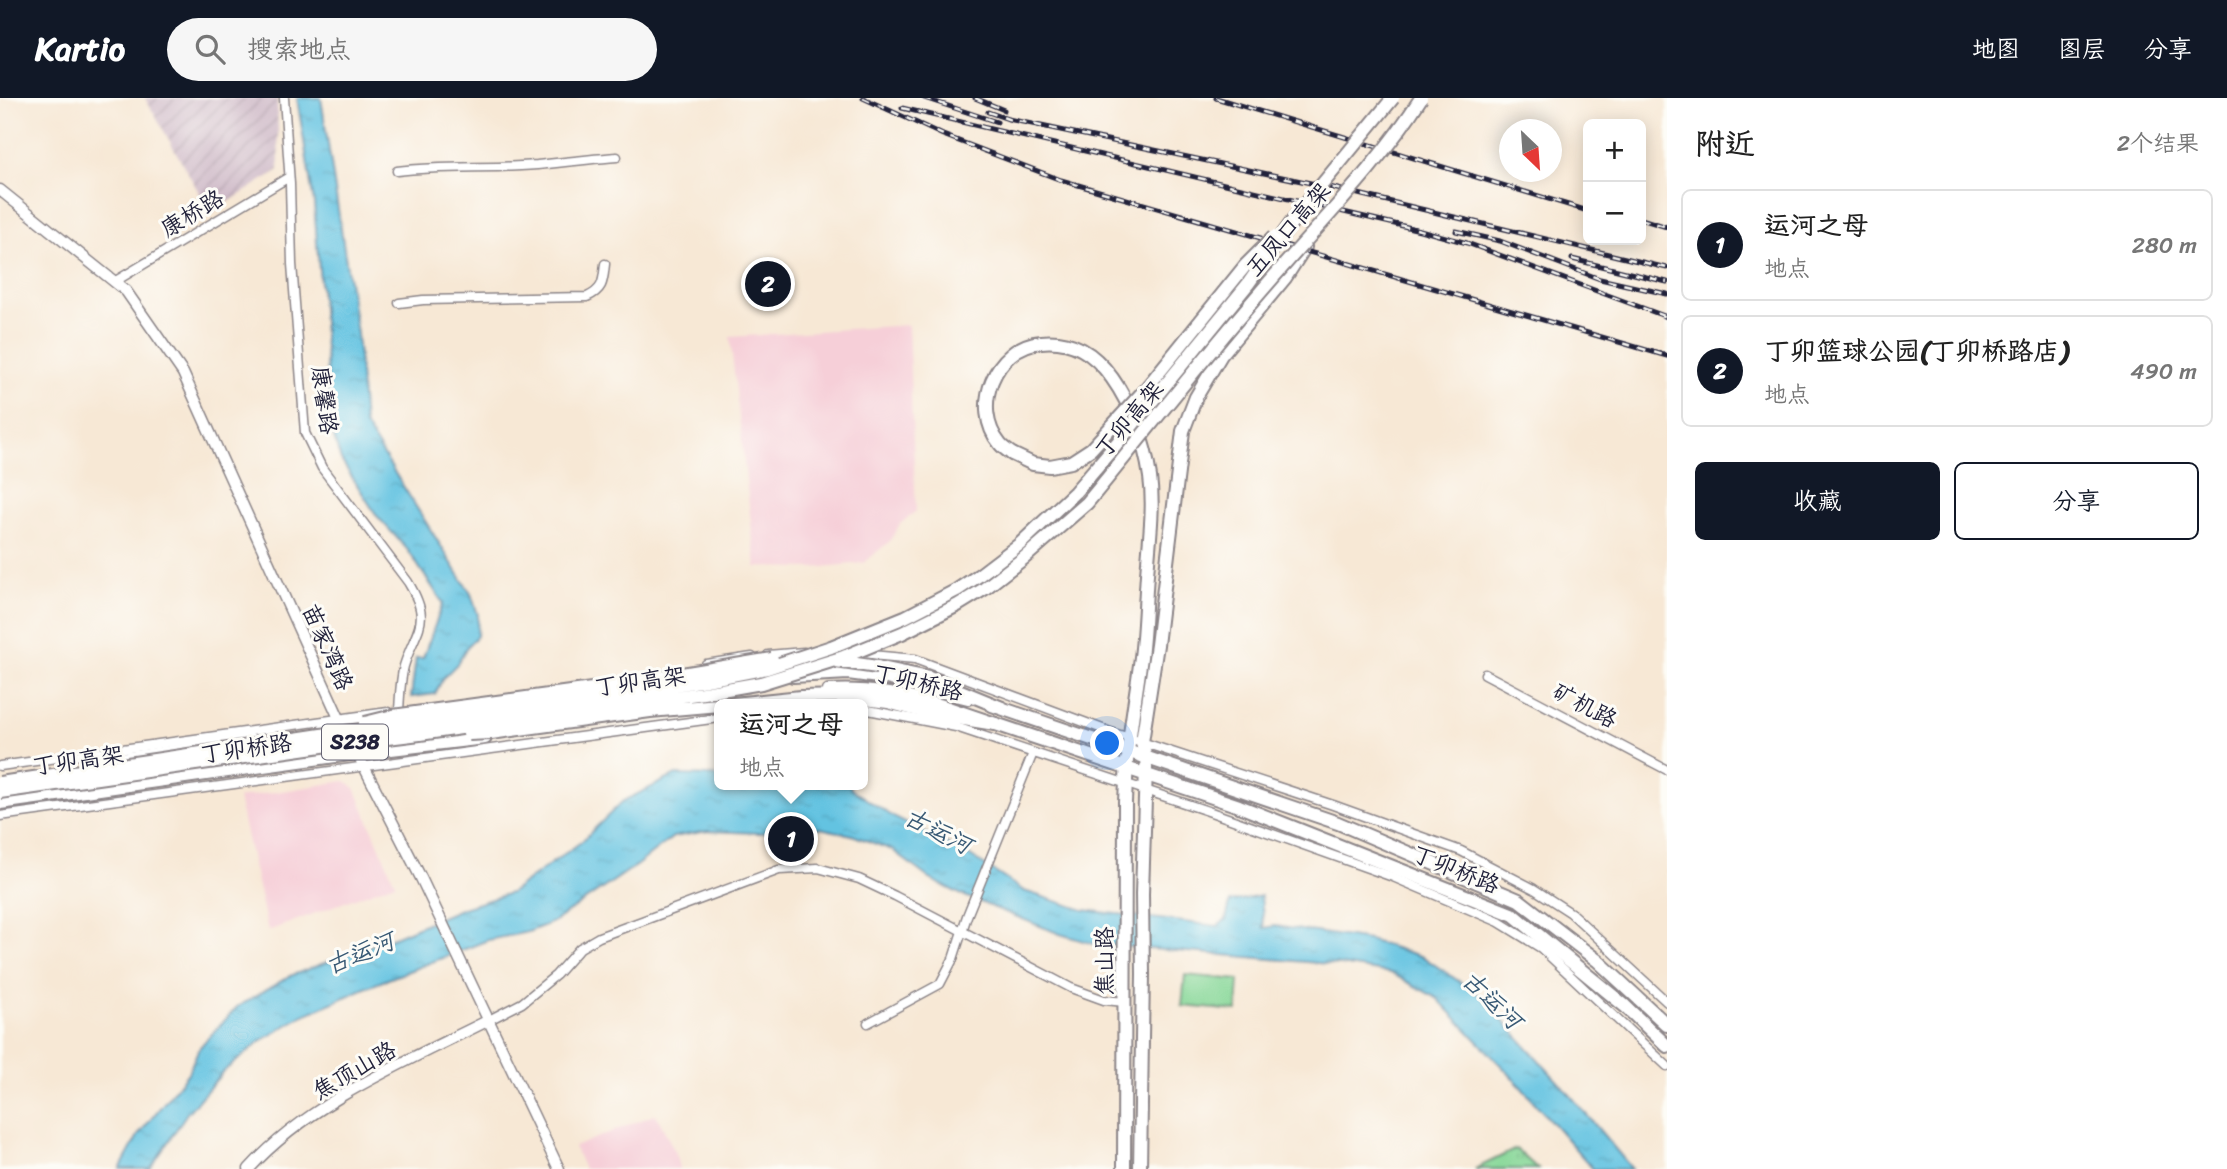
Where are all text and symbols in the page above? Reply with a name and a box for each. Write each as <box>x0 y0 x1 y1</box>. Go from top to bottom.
search box <box>167 18 657 81</box>
text: Kartio <box>35 20 125 78</box>
text: 搜索地点 <box>247 26 351 72</box>
text: 地图 <box>1972 28 2020 70</box>
text: 图层 <box>2058 28 2106 70</box>
text: 分享 <box>2144 28 2192 70</box>
icon: search <box>191 30 229 68</box>
text: 附近 <box>1695 117 1755 171</box>
north arrow <box>1499 119 1562 182</box>
map controls <box>1583 119 1646 245</box>
button: + <box>1583 119 1646 182</box>
text: 2个结果 <box>2117 123 2199 164</box>
street label: 五凤口高架 <box>1235 172 1342 286</box>
street label: 康桥路 <box>152 178 232 249</box>
button: − <box>1583 182 1646 245</box>
text: 运河之母 <box>1764 202 1868 248</box>
text: 1 <box>1715 225 1725 266</box>
text: 280 m <box>2132 225 2197 266</box>
text: 地点 <box>1764 248 1810 289</box>
pin: 2 <box>745 258 791 310</box>
text: 丁卯篮球公园(丁卯桥路店) <box>1764 328 2068 374</box>
text: 2 <box>1713 351 1727 392</box>
text: 490 m <box>2130 351 2197 392</box>
street label: 康馨路 <box>299 363 350 437</box>
street label: 丁卯高架 <box>1084 371 1175 468</box>
text: 地点 <box>1764 374 1810 415</box>
button: 收藏 <box>1695 462 1940 540</box>
button: 分享 <box>1954 462 2199 540</box>
street label: 苗家湾路 <box>290 597 365 698</box>
street label: 丁卯桥路 <box>868 652 967 713</box>
street label: 丁卯高架 <box>592 655 688 708</box>
street label: 矿机路 <box>1545 671 1625 740</box>
popup <box>714 699 868 790</box>
text: 运河之母 <box>739 701 843 747</box>
street label: 丁卯桥路 <box>198 722 294 775</box>
road number: S238 <box>322 724 388 760</box>
your location <box>1090 726 1124 760</box>
street label: 丁卯高架 <box>30 734 126 787</box>
text: 地点 <box>739 747 785 788</box>
water label: 古运河 <box>896 796 983 868</box>
pin: 1 <box>768 813 814 865</box>
street label: 丁卯桥路 <box>1405 833 1506 906</box>
water label: 古运河 <box>319 919 405 986</box>
street label: 焦山路 <box>1084 927 1125 996</box>
water label: 古运河 <box>1452 960 1535 1043</box>
street label: 焦顶山路 <box>304 1030 404 1111</box>

